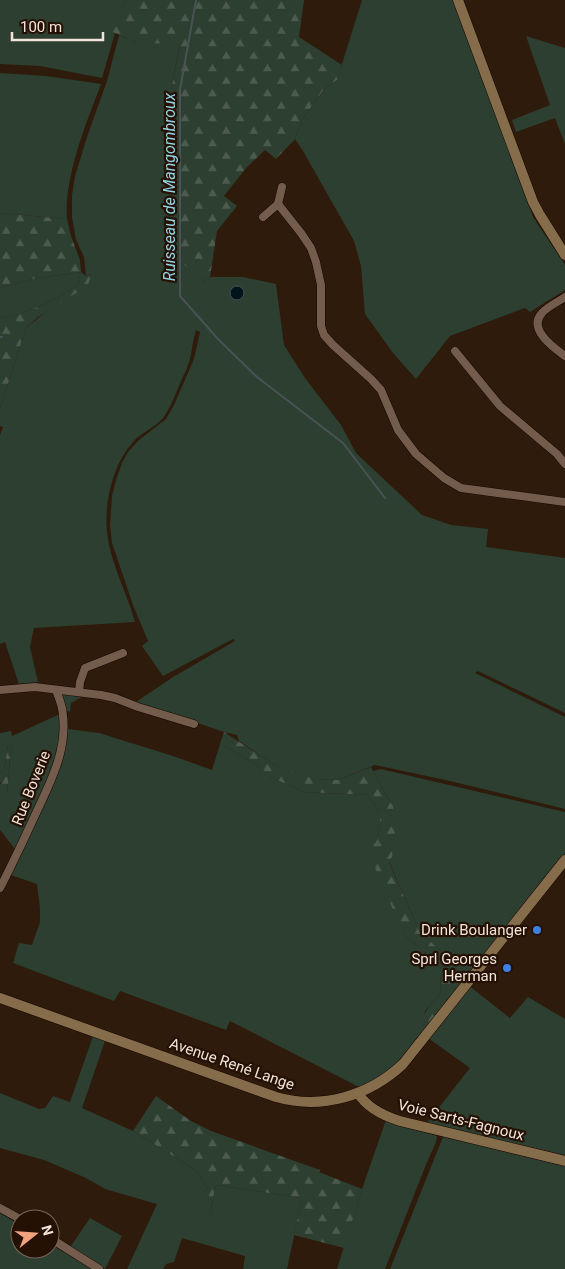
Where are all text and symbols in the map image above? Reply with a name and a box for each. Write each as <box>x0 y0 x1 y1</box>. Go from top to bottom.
scale bar <box>12 10 104 42</box>
text: 100 m <box>20 18 62 36</box>
water label: Ruisseau de Mangombroux <box>160 92 179 281</box>
street label: Rue Boverie <box>8 748 54 828</box>
place label: Drink Boulanger <box>421 921 527 939</box>
marker: Drink Boulanger <box>531 924 543 936</box>
place label: Sprl Georges Herman <box>411 950 497 985</box>
marker: Sprl Georges Herman <box>501 962 513 974</box>
street label: Avenue René Lange <box>167 1034 297 1094</box>
street label: Voie Sarts-Fagnoux <box>396 1096 527 1145</box>
north arrow <box>10 1209 60 1259</box>
text: N <box>38 1223 57 1237</box>

